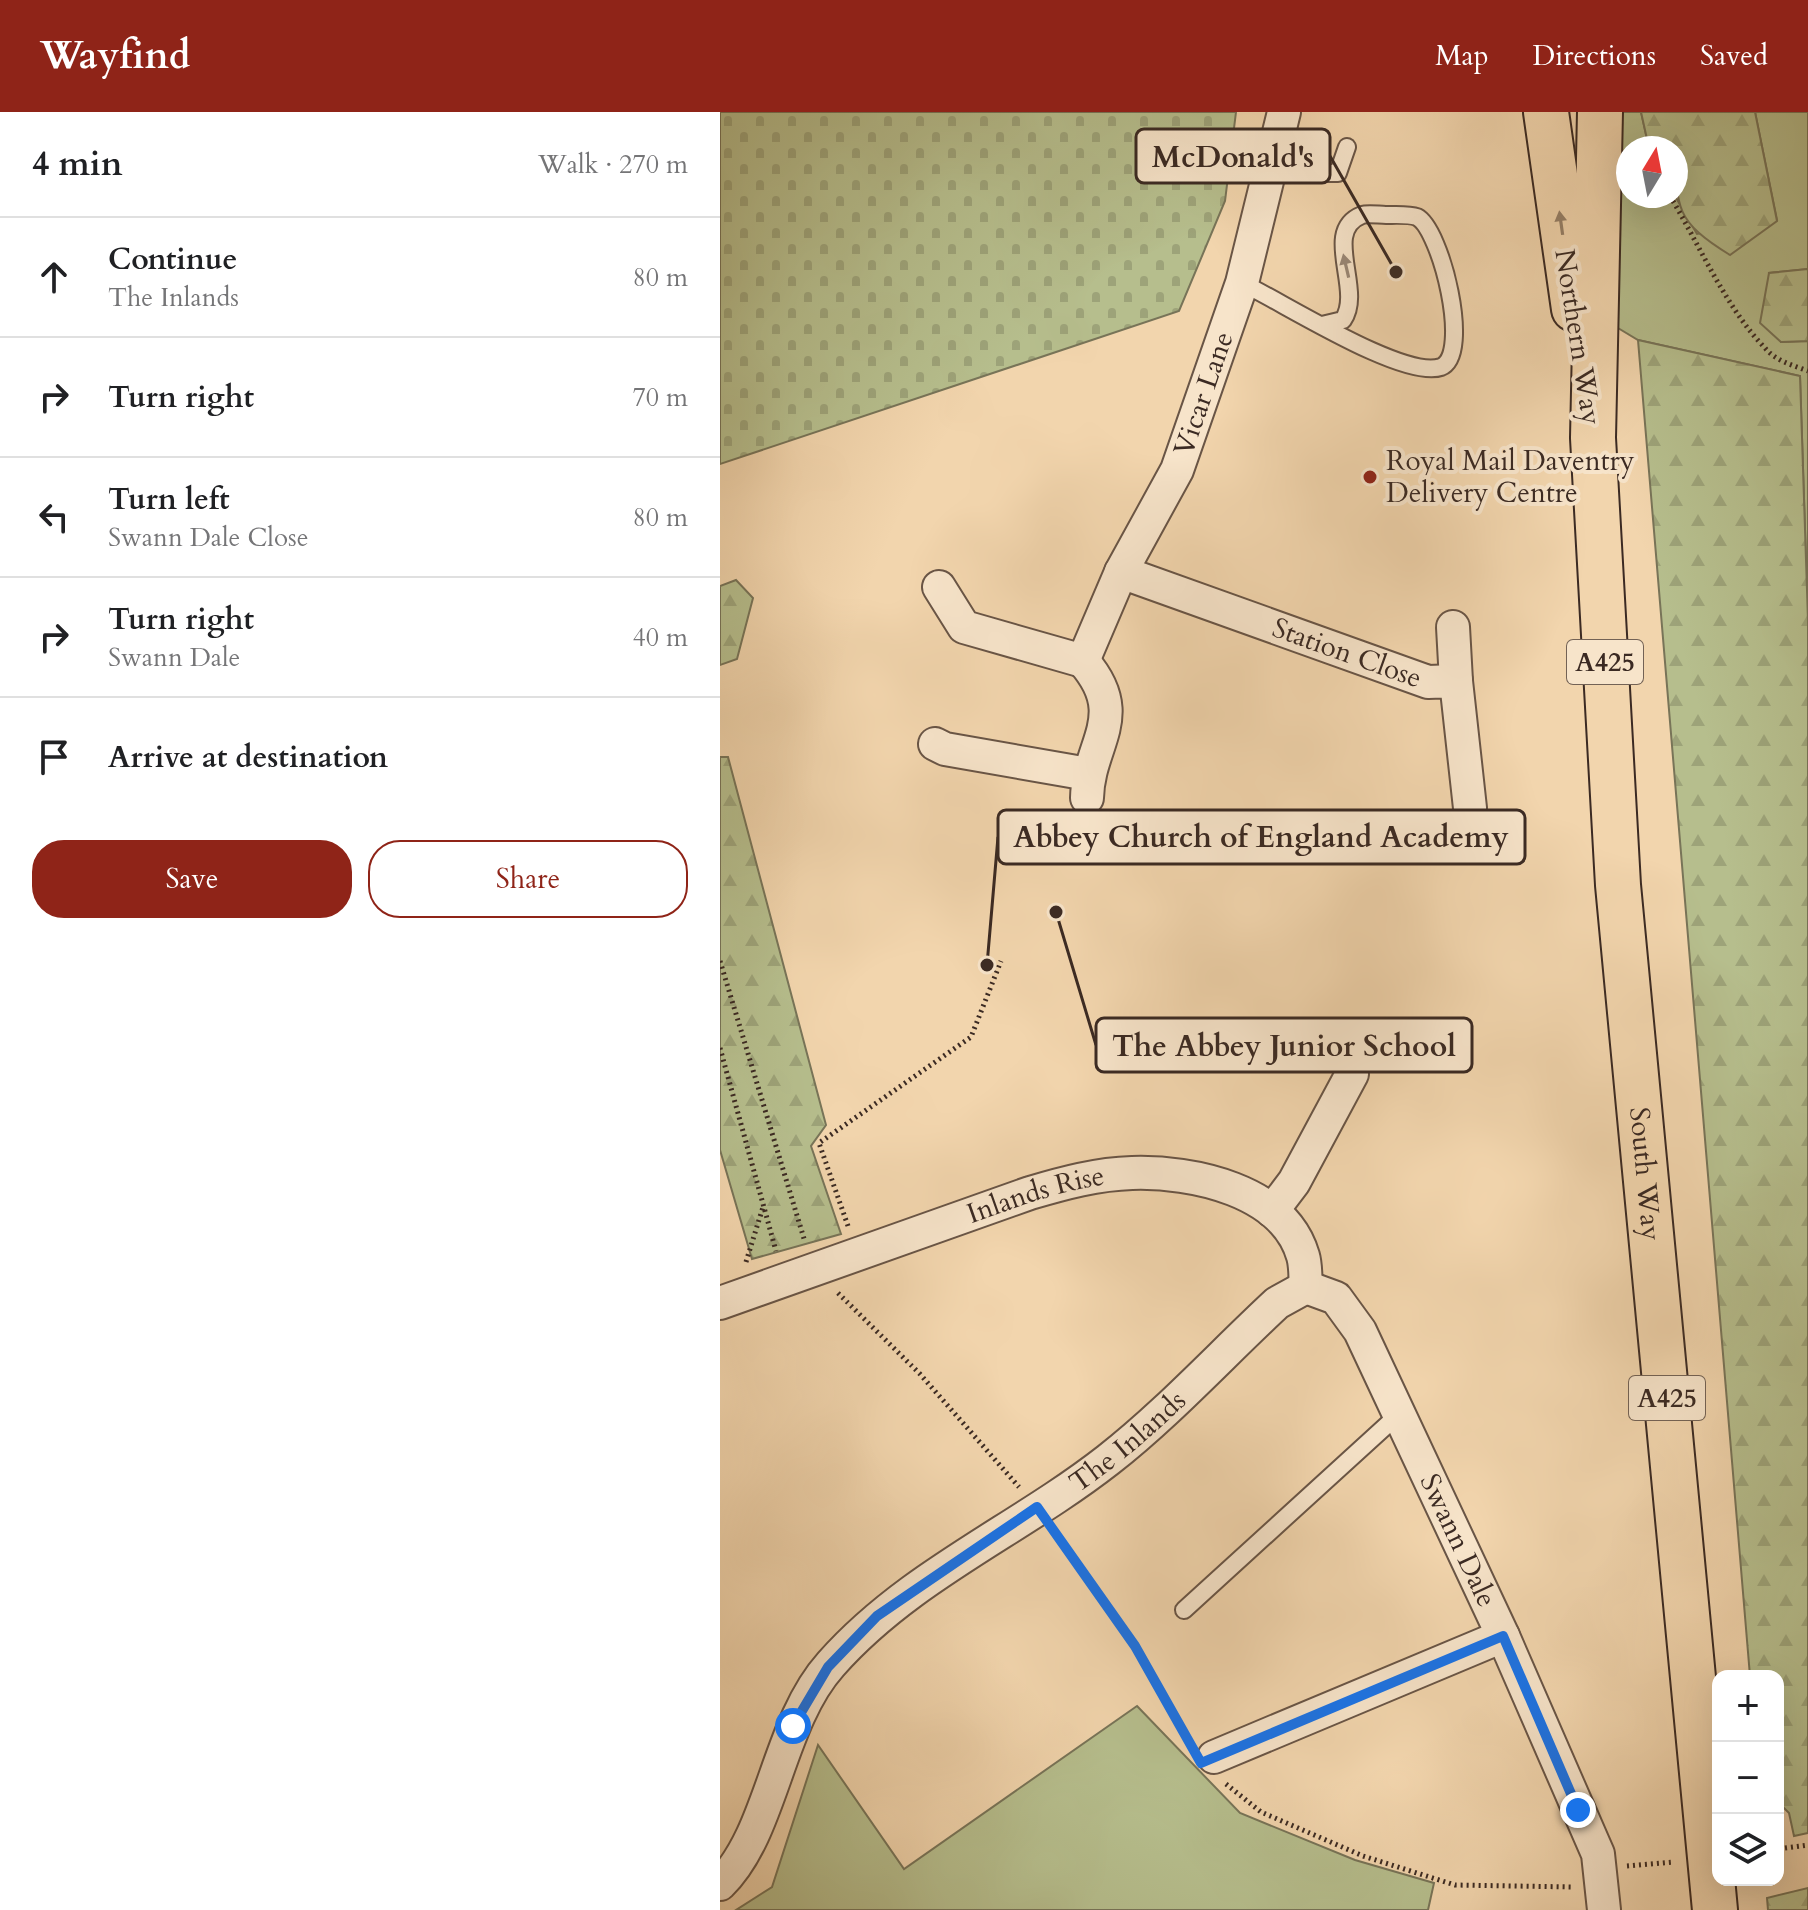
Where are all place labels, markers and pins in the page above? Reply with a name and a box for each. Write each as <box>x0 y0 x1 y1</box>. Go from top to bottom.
callout: McDonald's <box>1136 129 1330 183</box>
place label: Royal Mail Daventry Delivery Centre <box>1386 442 1635 512</box>
marker: Royal Mail Daventry Delivery Centre <box>1361 468 1379 486</box>
callout: Abbey Church of England Academy <box>998 810 1525 864</box>
callout: The Abbey Junior School <box>1096 1018 1472 1072</box>

